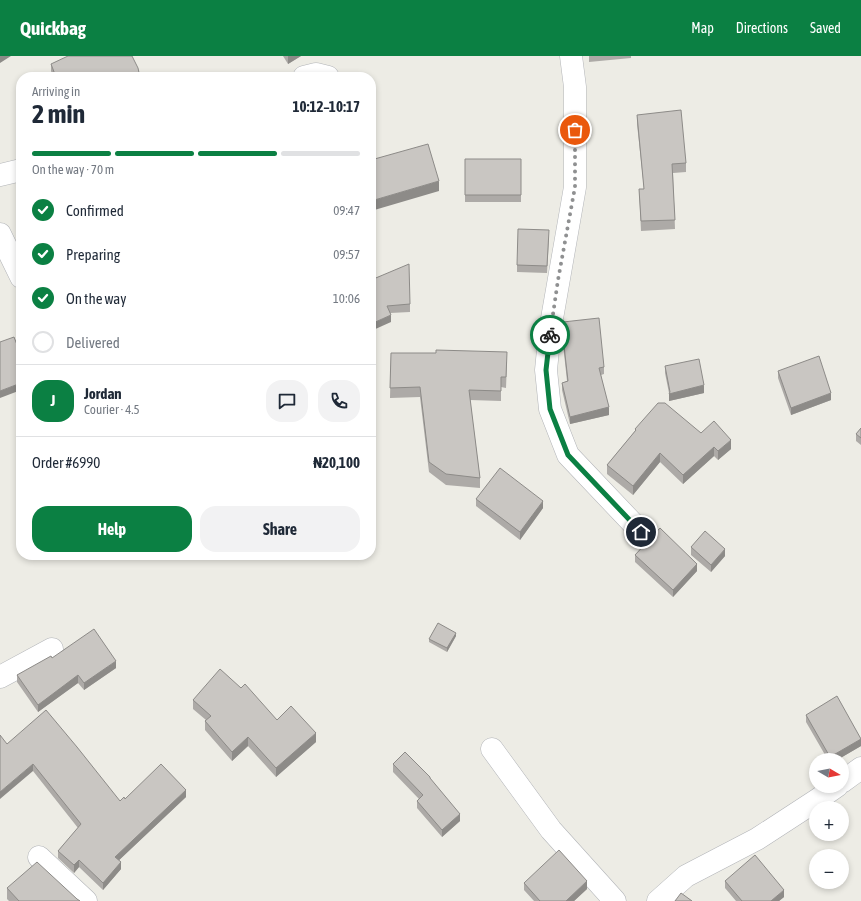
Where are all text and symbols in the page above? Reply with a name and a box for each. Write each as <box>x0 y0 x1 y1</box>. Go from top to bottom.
text: Quickbag <box>20 17 86 39</box>
text: Map <box>691 20 714 36</box>
text: Directions <box>736 20 788 36</box>
text: Saved <box>810 20 841 36</box>
text: Arriving in <box>32 84 80 99</box>
text: 10:12–10:17 <box>292 98 360 115</box>
text: 2 min <box>32 99 85 129</box>
pin <box>558 113 592 147</box>
icon: bag <box>564 119 586 141</box>
text: On the way · 70 m <box>32 162 114 177</box>
icon: check <box>32 199 54 221</box>
text: Confirmed <box>66 202 124 219</box>
text: 09:47 <box>333 203 360 218</box>
icon: check <box>32 243 54 265</box>
text: Preparing <box>66 246 120 263</box>
text: 09:57 <box>333 247 360 262</box>
icon: check <box>32 287 54 309</box>
text: On the way <box>66 290 127 307</box>
text: 10:06 <box>333 291 360 306</box>
courier <box>530 315 570 355</box>
icon: bike <box>539 324 561 346</box>
text: Delivered <box>66 334 120 351</box>
button: chat <box>266 380 308 422</box>
button: phone <box>318 380 360 422</box>
text: Jordan <box>84 385 122 402</box>
text: J <box>51 392 55 409</box>
text: Courier · 4.5 <box>84 402 140 417</box>
text: Order #6990 <box>32 454 100 471</box>
text: ₦20,100 <box>313 454 360 471</box>
button: Help <box>32 506 192 552</box>
button: Share <box>200 506 360 552</box>
pin <box>624 515 658 549</box>
icon: home <box>630 521 652 543</box>
north arrow <box>809 753 849 793</box>
map controls <box>809 753 849 889</box>
button: + <box>809 801 849 841</box>
button: − <box>809 849 849 889</box>

